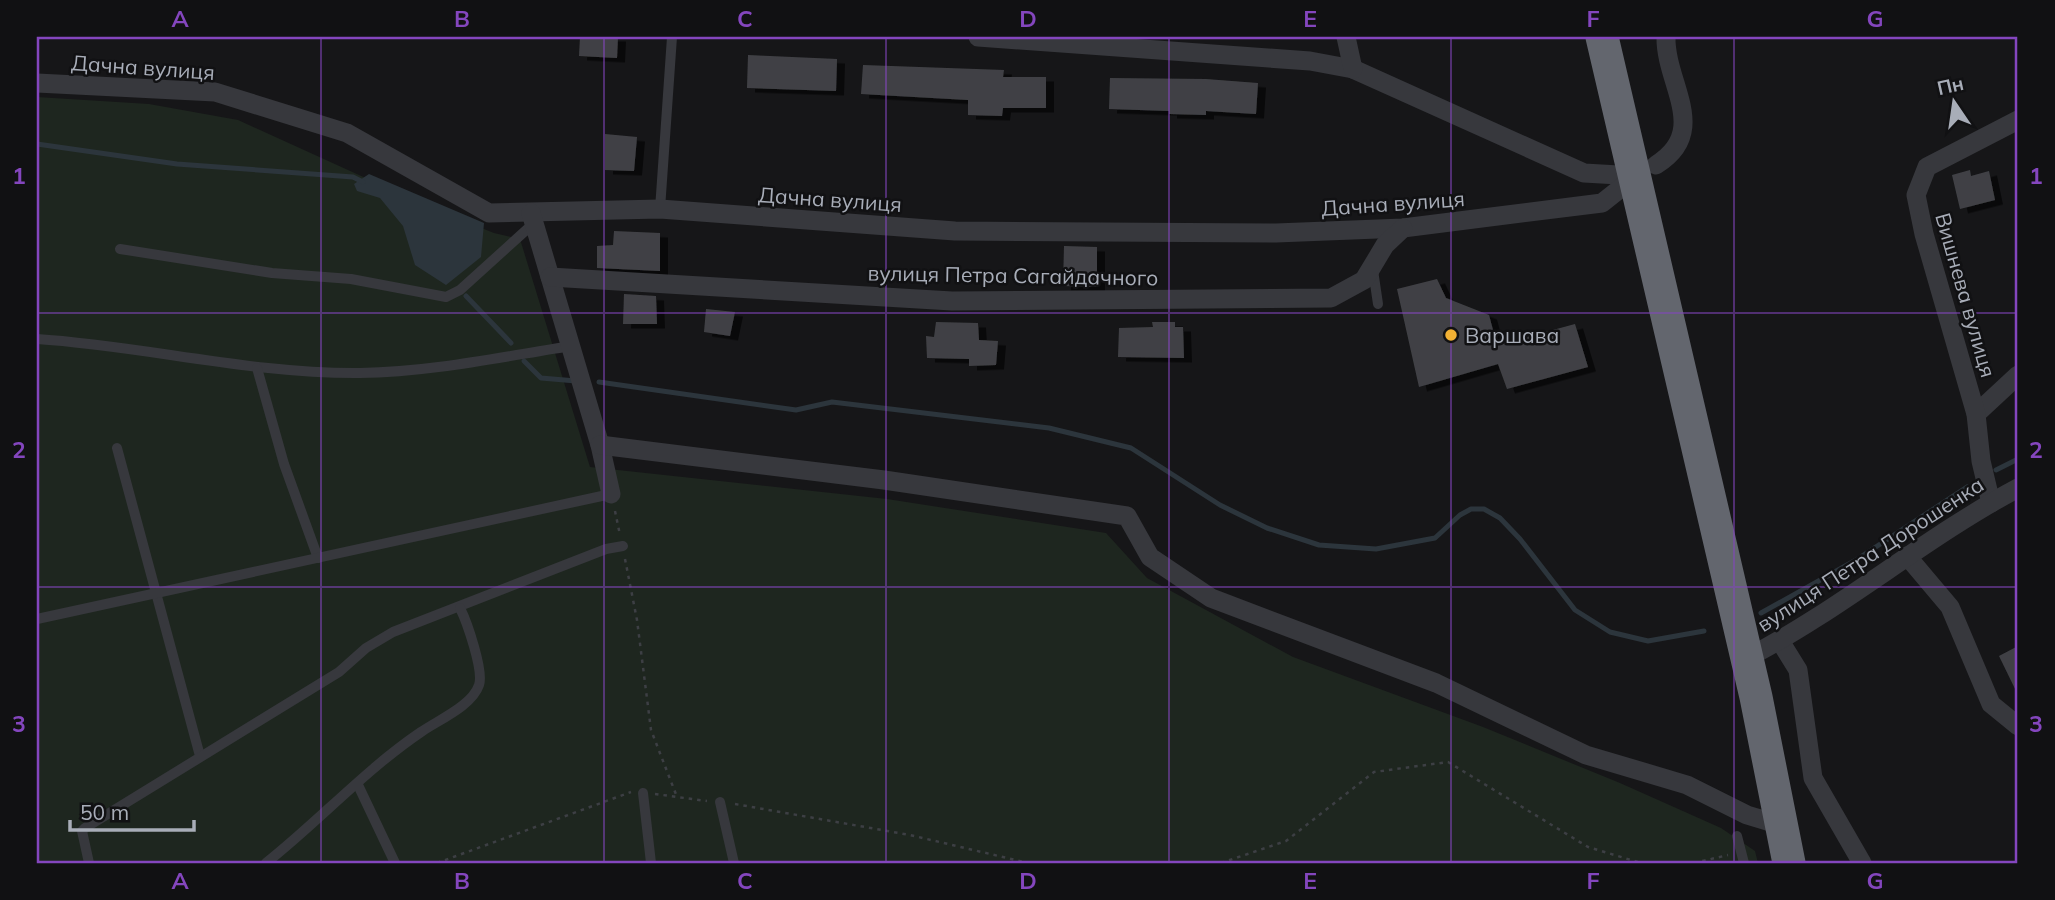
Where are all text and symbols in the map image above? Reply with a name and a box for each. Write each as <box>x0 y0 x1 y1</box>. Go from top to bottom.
text: A <box>171 4 189 33</box>
text: B <box>454 4 470 33</box>
text: C <box>737 4 753 33</box>
text: D <box>1019 4 1037 33</box>
text: E <box>1303 4 1317 33</box>
text: F <box>1586 4 1600 33</box>
text: G <box>1866 4 1884 33</box>
street label: Дачна вулиця <box>70 49 216 85</box>
north arrow <box>1918 66 1988 136</box>
text: Пн <box>1935 71 1966 100</box>
text: 1 <box>12 161 26 190</box>
text: 1 <box>2029 161 2043 190</box>
street label: Дачна вулиця <box>757 181 903 217</box>
street label: Дачна вулиця <box>1320 185 1466 221</box>
street label: Вишнева вулиця <box>1930 210 2002 380</box>
street label: вулиця Петра Сагайдачного <box>867 259 1159 291</box>
place label: Варшава <box>1465 322 1559 348</box>
marker: Варшава <box>1443 327 1459 343</box>
text: 2 <box>12 435 26 464</box>
text: 2 <box>2029 435 2043 464</box>
street label: вулиця Петра Дорошенка <box>1752 471 1988 637</box>
text: 3 <box>12 709 26 738</box>
text: 3 <box>2029 709 2043 738</box>
scale bar <box>70 788 194 832</box>
text: 50 m <box>80 799 129 825</box>
text: A <box>171 866 189 895</box>
text: B <box>454 866 470 895</box>
text: C <box>737 866 753 895</box>
text: D <box>1019 866 1037 895</box>
text: E <box>1303 866 1317 895</box>
text: F <box>1586 866 1600 895</box>
text: G <box>1866 866 1884 895</box>

